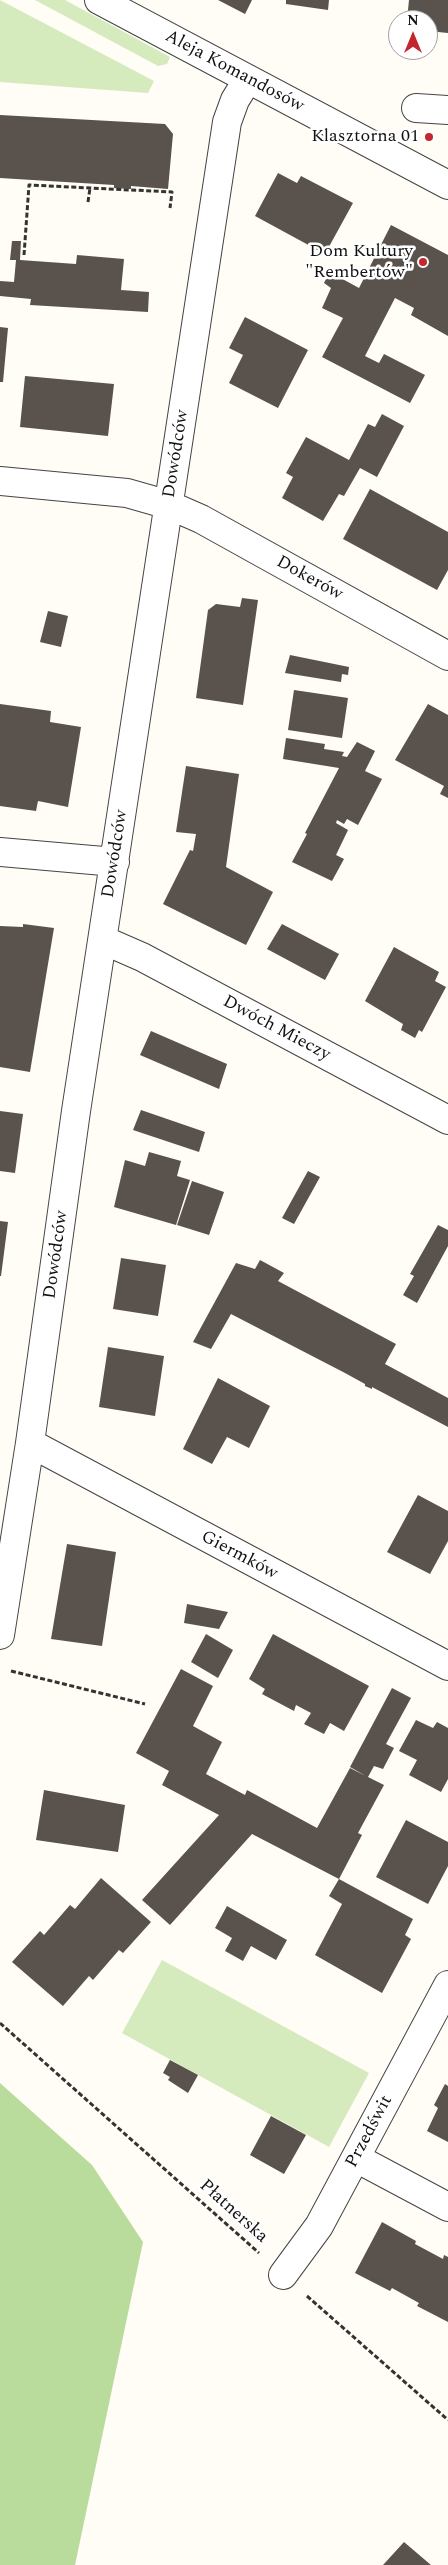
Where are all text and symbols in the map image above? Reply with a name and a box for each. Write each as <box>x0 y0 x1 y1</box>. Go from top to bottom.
north arrow <box>388 10 438 60</box>
text: N <box>407 10 419 31</box>
street label: Aleja Komandosów <box>161 26 307 118</box>
place label: Klasztorna 01 <box>311 126 419 148</box>
marker: Klasztorna 01 <box>423 131 435 143</box>
place label: Dom Kultury "Rembertów" <box>305 241 413 284</box>
marker: Dom Kultury "Rembertów" <box>417 256 429 268</box>
street label: Dowódców <box>159 408 195 500</box>
street label: Dokerów <box>272 552 346 606</box>
street label: Dowódców <box>98 808 134 900</box>
street label: Dwóch Mieczy <box>218 992 334 1066</box>
street label: Dowódców <box>40 1209 74 1301</box>
street label: Giermków <box>197 1527 281 1585</box>
street label: Przedświt <box>342 2092 398 2172</box>
street label: Płatnerska <box>194 2176 272 2248</box>

